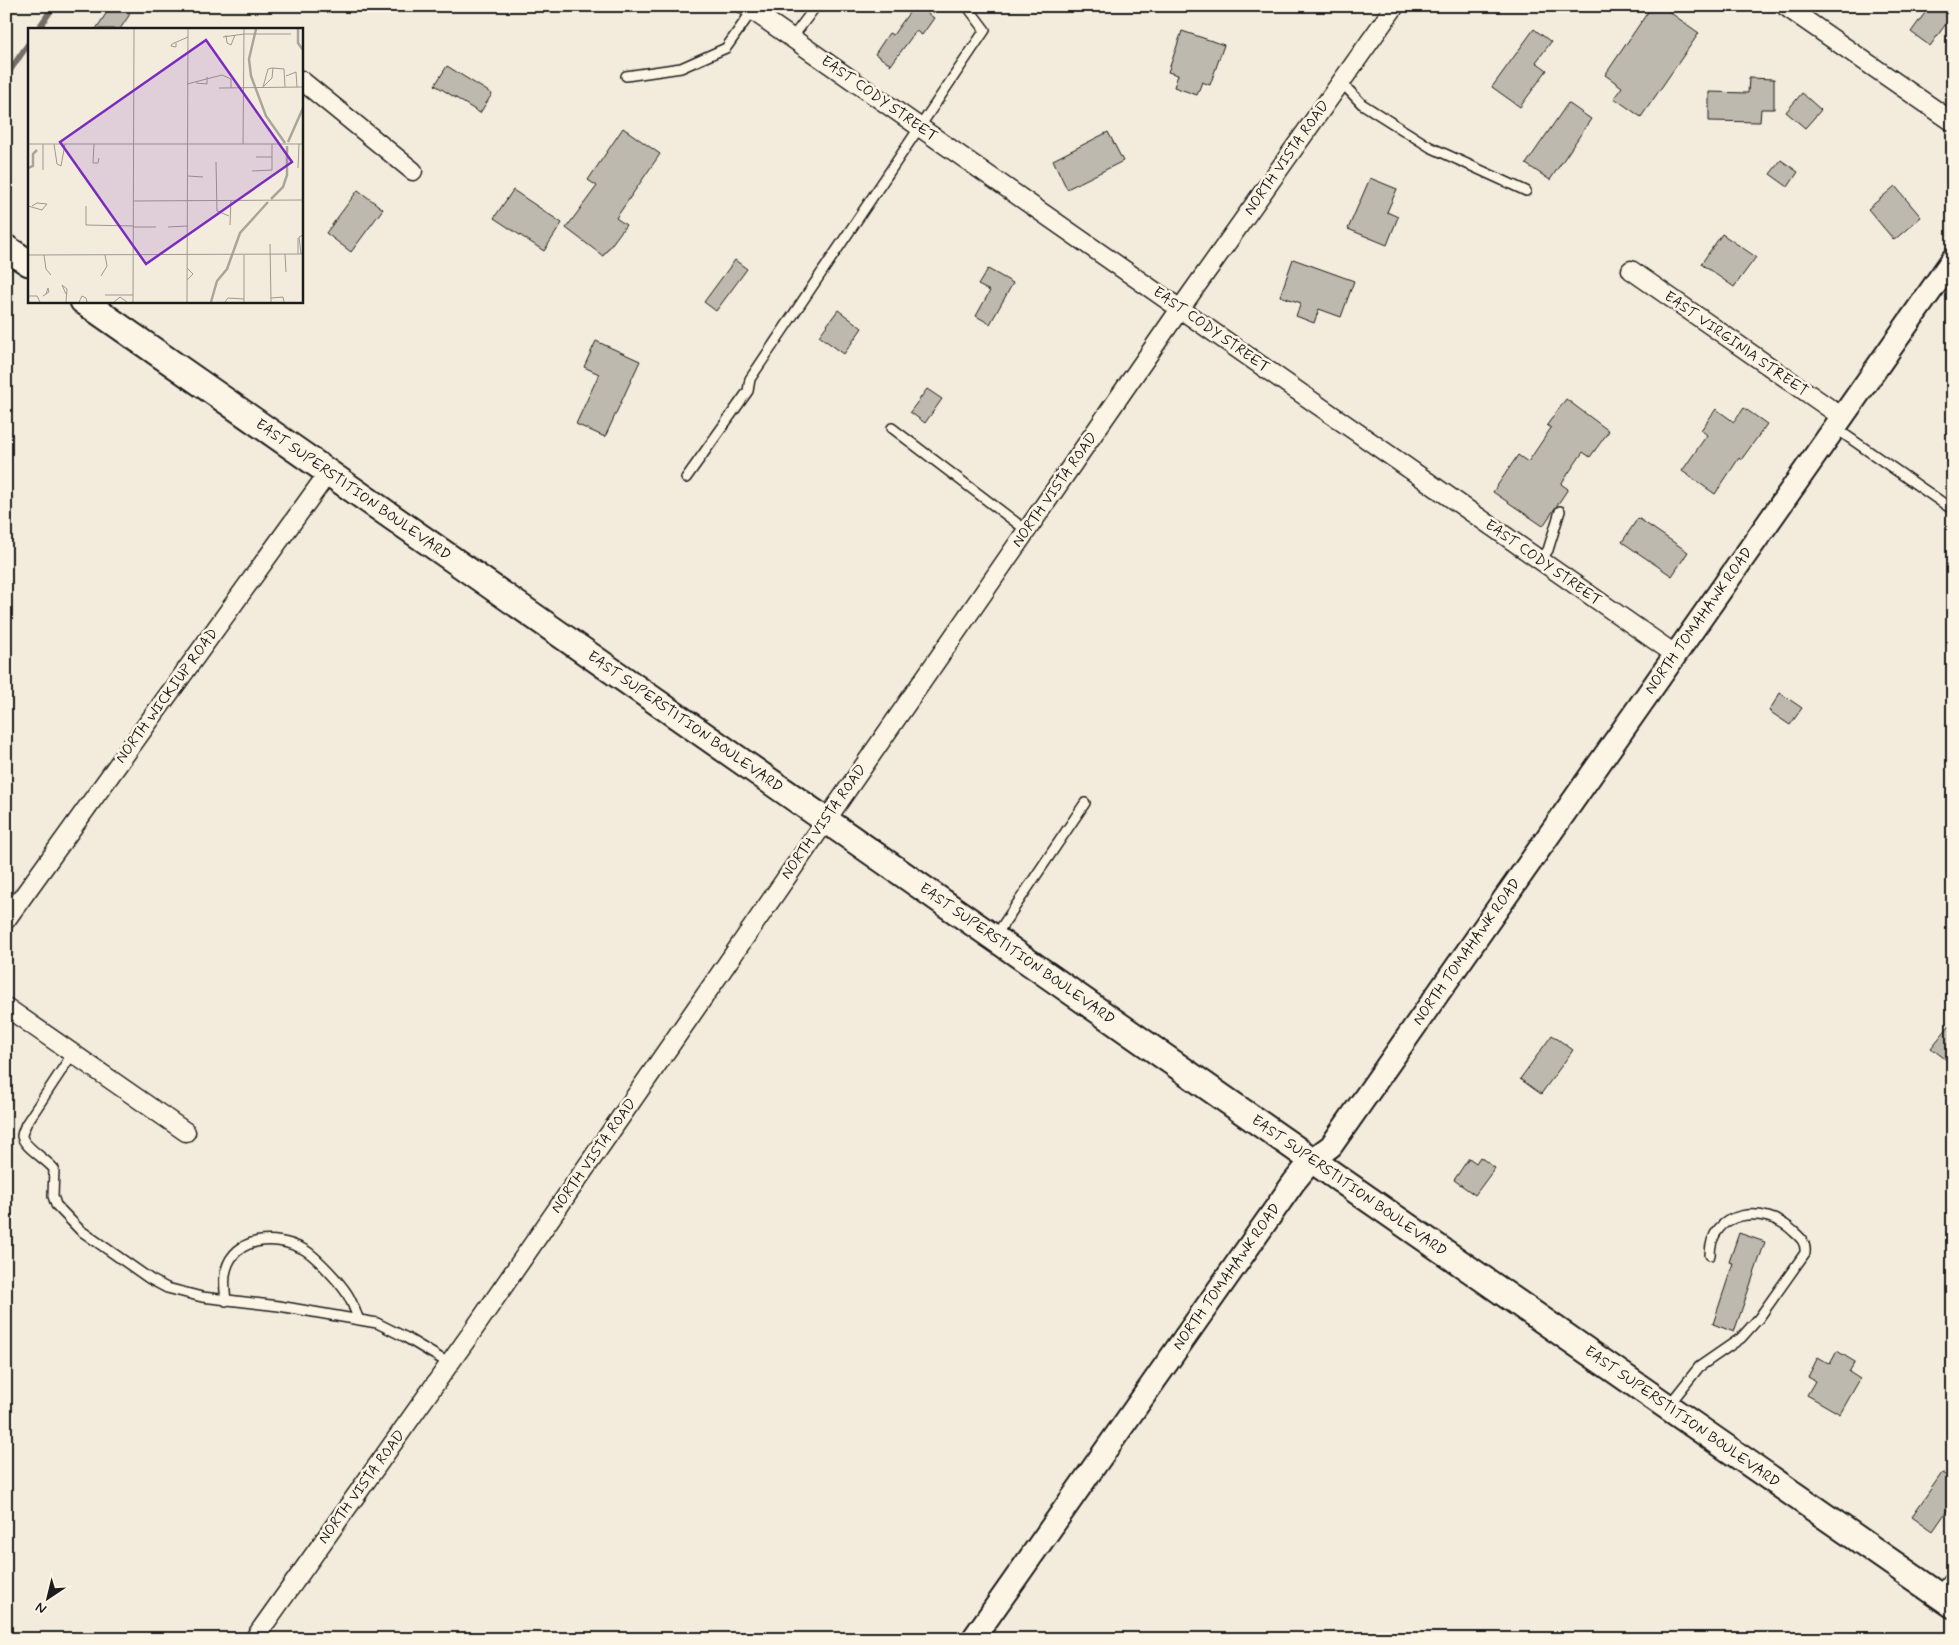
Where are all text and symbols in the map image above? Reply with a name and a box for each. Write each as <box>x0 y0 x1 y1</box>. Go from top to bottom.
inset map <box>28 28 302 302</box>
street label: EAST CODY STREET <box>817 51 941 147</box>
street label: NORTH VISTA ROAD <box>1240 97 1334 219</box>
street label: EAST CODY STREET <box>1149 282 1273 378</box>
street label: EAST VIRGINIA STREET <box>1660 287 1812 401</box>
street label: EAST SUPERSTITION BOULEVARD <box>251 415 455 565</box>
street label: NORTH VISTA ROAD <box>1008 429 1102 551</box>
street label: EAST CODY STREET <box>1481 515 1605 611</box>
street label: NORTH TOMAHAWK ROAD <box>1641 544 1757 698</box>
street label: NORTH WICKIUP ROAD <box>111 624 223 768</box>
street label: EAST SUPERSTITION BOULEVARD <box>583 647 787 797</box>
street label: NORTH VISTA ROAD <box>777 761 871 883</box>
street label: NORTH TOMAHAWK ROAD <box>1409 875 1525 1029</box>
street label: EAST SUPERSTITION BOULEVARD <box>915 879 1119 1029</box>
street label: NORTH VISTA ROAD <box>547 1095 641 1217</box>
street label: EAST SUPERSTITION BOULEVARD <box>1247 1111 1451 1261</box>
street label: NORTH TOMAHAWK ROAD <box>1169 1200 1285 1354</box>
street label: EAST SUPERSTITION BOULEVARD <box>1580 1342 1784 1492</box>
street label: NORTH VISTA ROAD <box>314 1426 410 1548</box>
north arrow <box>22 1572 72 1622</box>
text: N <box>32 1598 50 1618</box>

